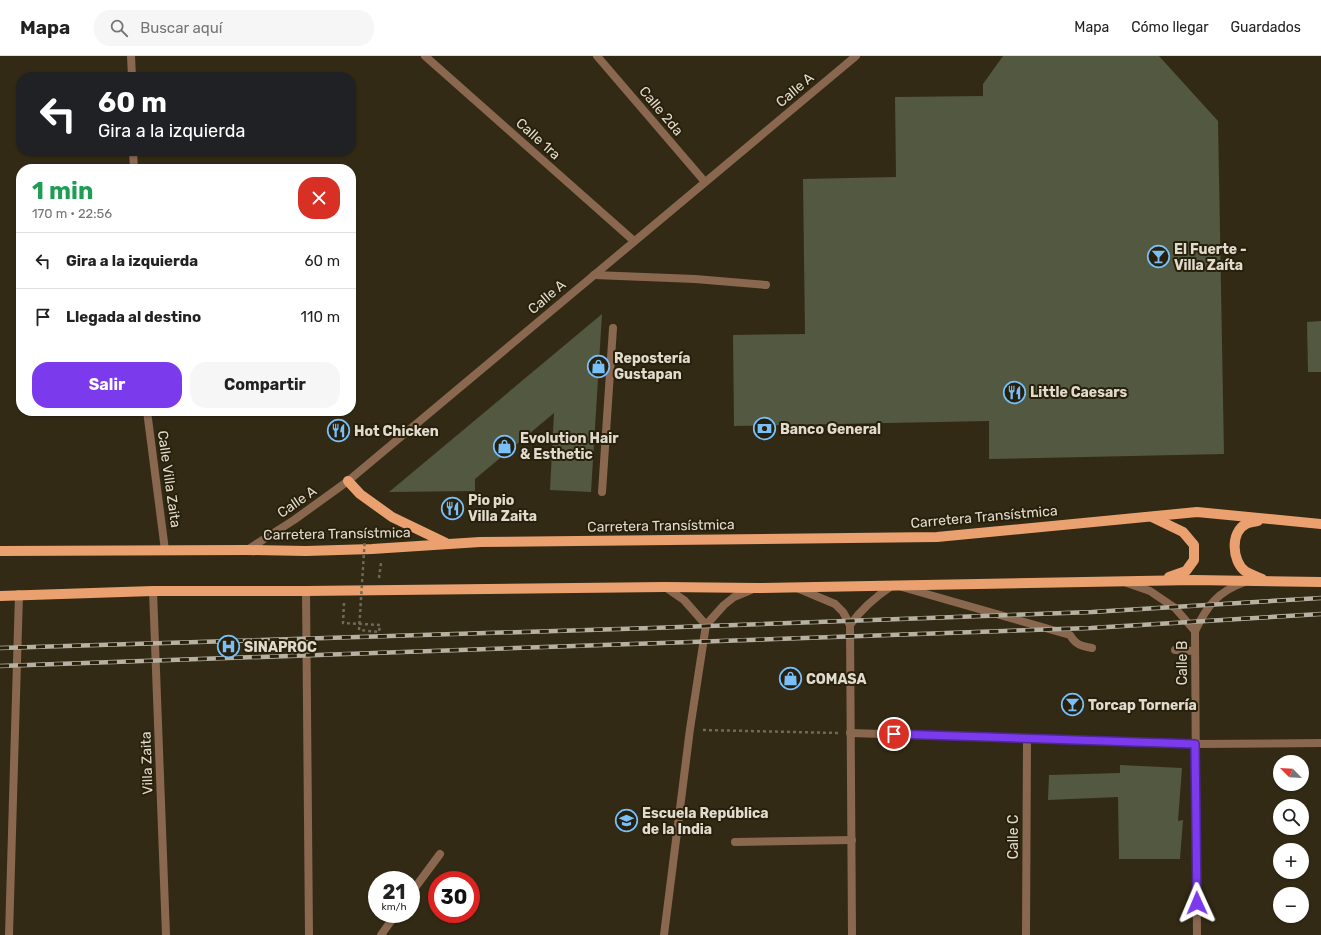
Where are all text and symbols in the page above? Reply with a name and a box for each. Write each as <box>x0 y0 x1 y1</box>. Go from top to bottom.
search box <box>94 10 374 46</box>
text: Mapa <box>20 16 70 39</box>
icon: search <box>108 17 130 39</box>
text: Buscar aquí <box>140 19 222 37</box>
text: Mapa <box>1074 19 1109 36</box>
text: Cómo llegar <box>1131 19 1209 36</box>
text: Guardados <box>1231 19 1301 36</box>
street label: Calle A <box>773 69 818 111</box>
street label: Calle 2da <box>635 83 687 139</box>
text: 60 m <box>98 86 167 119</box>
icon: left <box>32 88 84 140</box>
street label: Calle 1ra <box>512 115 564 163</box>
text: Gira a la izquierda <box>98 120 245 142</box>
text: 1 min <box>32 177 93 205</box>
button: close <box>298 177 340 219</box>
text: 170 m · 22:56 <box>32 206 112 221</box>
place label: El Fuerte - Villa Zaíta <box>1174 241 1247 274</box>
bar icon: El Fuerte - Villa Zaíta <box>1146 244 1172 270</box>
icon: left <box>32 250 54 272</box>
text: Gira a la izquierda <box>66 252 198 270</box>
text: 60 m <box>304 252 340 270</box>
street label: Calle A <box>525 276 570 318</box>
icon: arrive <box>32 306 54 328</box>
text: Llegada al destino <box>66 308 201 326</box>
text: 110 m <box>301 308 340 326</box>
place label: Repostería Gustapan <box>614 350 690 383</box>
shop icon: Repostería Gustapan <box>586 353 612 379</box>
button: Salir <box>32 362 182 408</box>
button: Compartir <box>190 362 340 408</box>
restaurant icon: Little Caesars <box>1002 379 1028 405</box>
place label: Little Caesars <box>1030 384 1128 401</box>
bank icon: Banco General <box>752 416 778 442</box>
restaurant icon: Hot Chicken <box>326 418 352 444</box>
place label: Banco General <box>780 421 881 438</box>
place label: Hot Chicken <box>354 423 439 440</box>
street label: Calle Villa Zaita <box>154 429 184 529</box>
place label: Evolution Hair & Esthetic <box>520 430 619 463</box>
shop icon: Evolution Hair & Esthetic <box>491 433 517 459</box>
street label: Calle A <box>274 482 320 522</box>
place label: Pio pio Villa Zaita <box>468 492 537 525</box>
restaurant icon: Pio pio Villa Zaita <box>440 495 466 521</box>
street label: Carretera Transístmica <box>910 502 1058 532</box>
street label: Carretera Transístmica <box>587 516 735 536</box>
street label: Carretera Transístmica <box>263 524 411 544</box>
hospital icon: SINAPROC <box>215 634 241 660</box>
place label: SINAPROC <box>244 639 317 656</box>
street label: Calle B <box>1174 641 1191 685</box>
shop icon: COMASA <box>778 666 804 692</box>
place label: COMASA <box>806 671 866 688</box>
bar icon: Torcap Tornería <box>1059 692 1085 718</box>
place label: Torcap Tornería <box>1088 697 1197 714</box>
pin <box>877 717 911 751</box>
icon: arrive <box>883 723 905 745</box>
street label: Villa Zaita <box>137 731 157 795</box>
north arrow <box>1273 755 1309 791</box>
map controls <box>1273 755 1309 923</box>
button: search <box>1273 799 1309 835</box>
place label: Escuela República de la India <box>642 805 769 838</box>
school or university icon: Escuela República de la India <box>614 808 640 834</box>
street label: Calle C <box>1005 815 1022 859</box>
button: + <box>1273 843 1309 879</box>
speed limit sign: 30 <box>428 871 480 923</box>
text: 21 <box>383 880 405 904</box>
position arrow <box>1176 882 1218 924</box>
button: − <box>1273 887 1309 923</box>
text: km/h <box>382 901 406 913</box>

